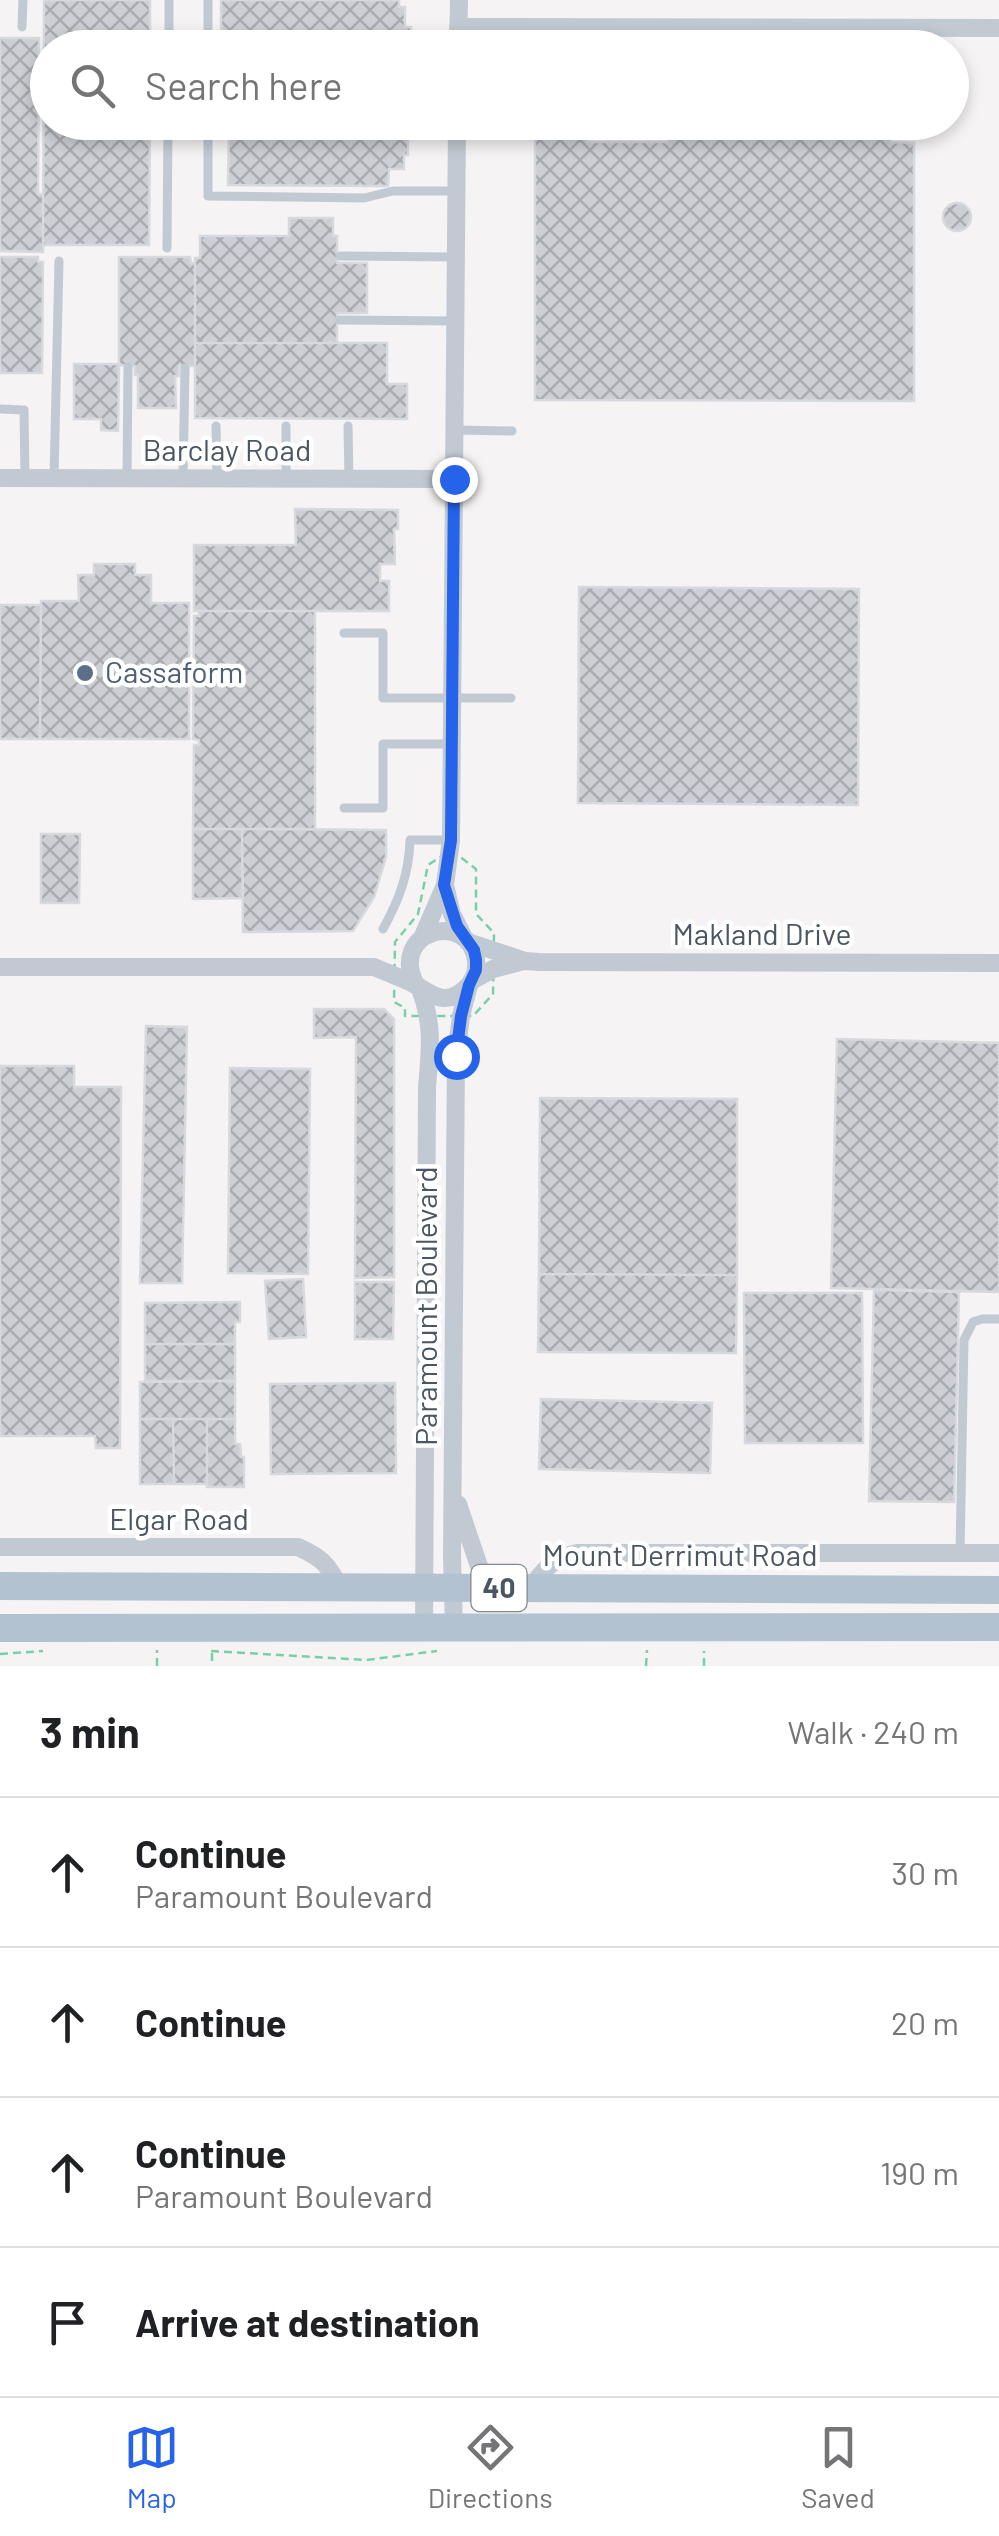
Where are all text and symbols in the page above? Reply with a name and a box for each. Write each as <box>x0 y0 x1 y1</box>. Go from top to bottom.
search box <box>30 30 969 140</box>
icon: search <box>65 58 120 113</box>
text: Search here <box>145 62 343 108</box>
street label: Barclay Road <box>143 431 311 467</box>
route end <box>432 457 478 503</box>
place label: Cassaform <box>105 653 243 689</box>
marker: Cassaform <box>74 662 96 684</box>
street label: Makland Drive <box>672 915 852 951</box>
route start <box>434 1034 480 1080</box>
street label: Paramount Boulevard <box>407 1166 443 1446</box>
street label: Elgar Road <box>109 1500 249 1536</box>
street label: Mount Derrimut Road <box>542 1536 818 1572</box>
road number: 40 <box>472 1565 526 1611</box>
text: 3 min <box>40 1706 140 1756</box>
text: Walk · 240 m <box>787 1712 959 1750</box>
text: Continue <box>135 1830 286 1876</box>
icon: ahead <box>40 1845 95 1900</box>
text: 30 m <box>892 1853 959 1891</box>
text: Paramount Boulevard <box>135 1876 433 1914</box>
icon: ahead <box>40 1995 95 2050</box>
text: Continue <box>135 1999 286 2045</box>
text: 20 m <box>891 2003 959 2041</box>
text: Continue <box>135 2130 286 2176</box>
icon: ahead <box>40 2145 95 2200</box>
text: 190 m <box>880 2153 959 2191</box>
text: Paramount Boulevard <box>135 2176 433 2214</box>
icon: arrive <box>40 2295 95 2350</box>
text: Arrive at destination <box>135 2299 480 2345</box>
tab: Map <box>124 2420 179 2514</box>
tab: Directions <box>428 2420 553 2514</box>
tab: Saved <box>801 2420 875 2514</box>

